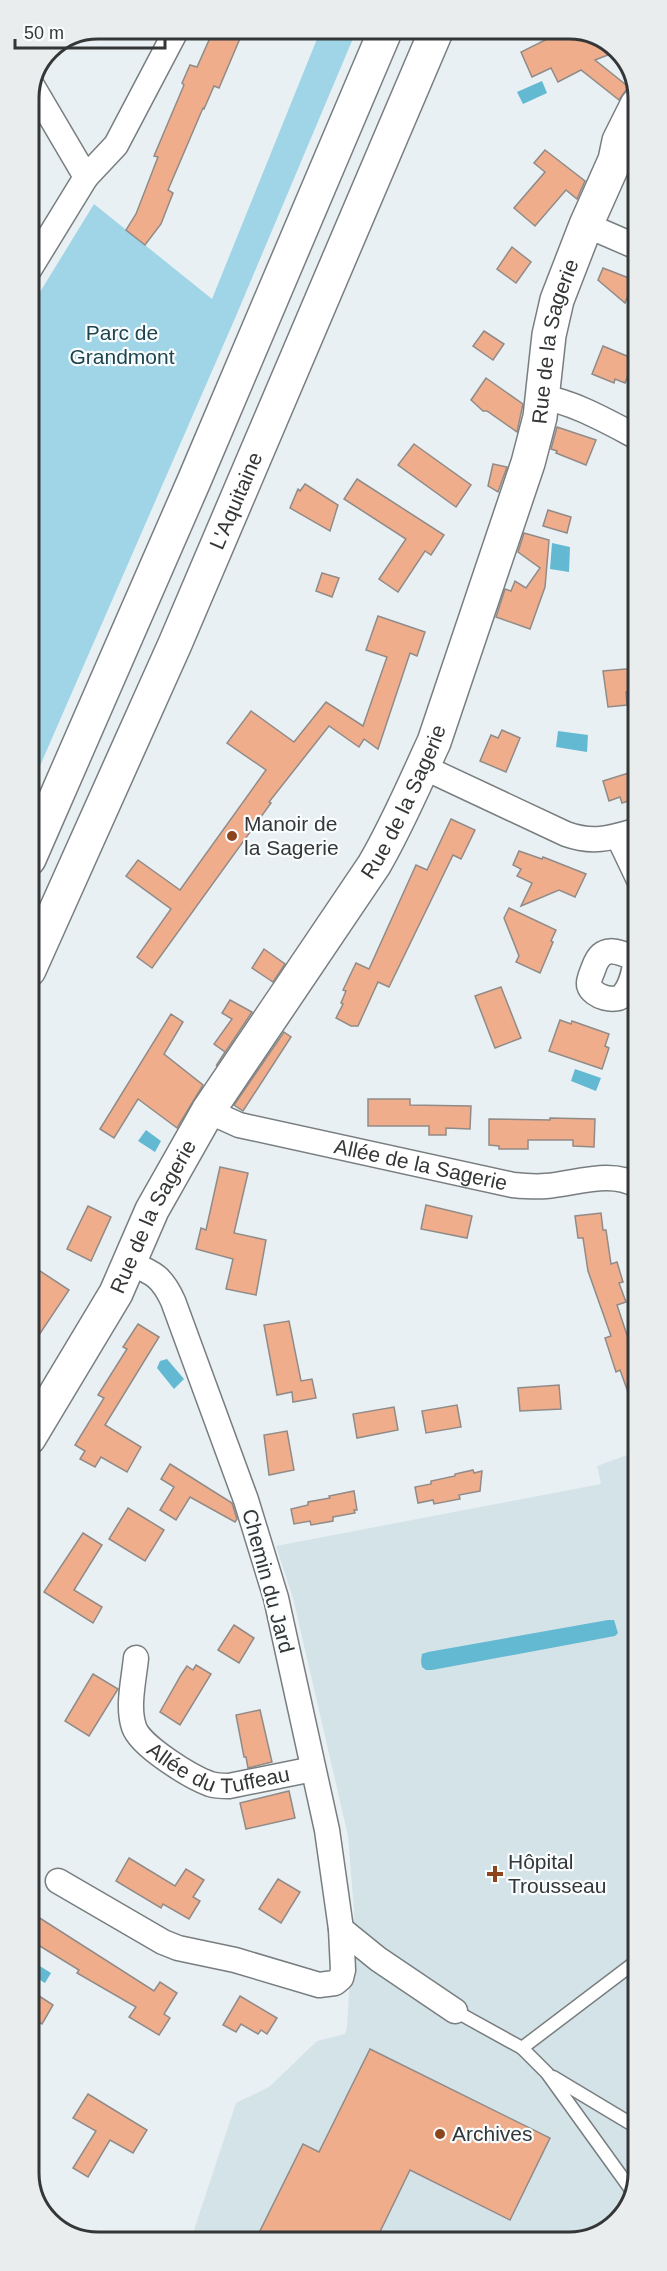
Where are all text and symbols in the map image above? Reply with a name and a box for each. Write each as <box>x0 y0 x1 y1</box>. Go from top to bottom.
scale bar <box>15 12 165 50</box>
text: 50 m <box>24 23 64 43</box>
street label: Rue de la Sagerie <box>527 256 583 425</box>
park label: Parc de Grandmont <box>69 321 175 368</box>
street label: L'Aquitaine <box>205 448 266 553</box>
street label: Rue de la Sagerie <box>356 722 450 883</box>
place label: Manoir de la Sagerie <box>244 812 339 859</box>
marker: Manoir de la Sagerie <box>225 829 239 843</box>
street label: Allée de la Sagerie <box>332 1134 509 1194</box>
street label: Rue de la Sagerie <box>105 1136 200 1297</box>
street label: Chemin du Jard <box>238 1506 299 1655</box>
street label: Allée du Tuffeau <box>143 1737 291 1797</box>
place label: Hôpital Trousseau <box>508 1850 606 1897</box>
marker: Hôpital Trousseau <box>486 1865 504 1883</box>
place label: Archives <box>452 2122 533 2145</box>
marker: Archives <box>433 2127 447 2141</box>

